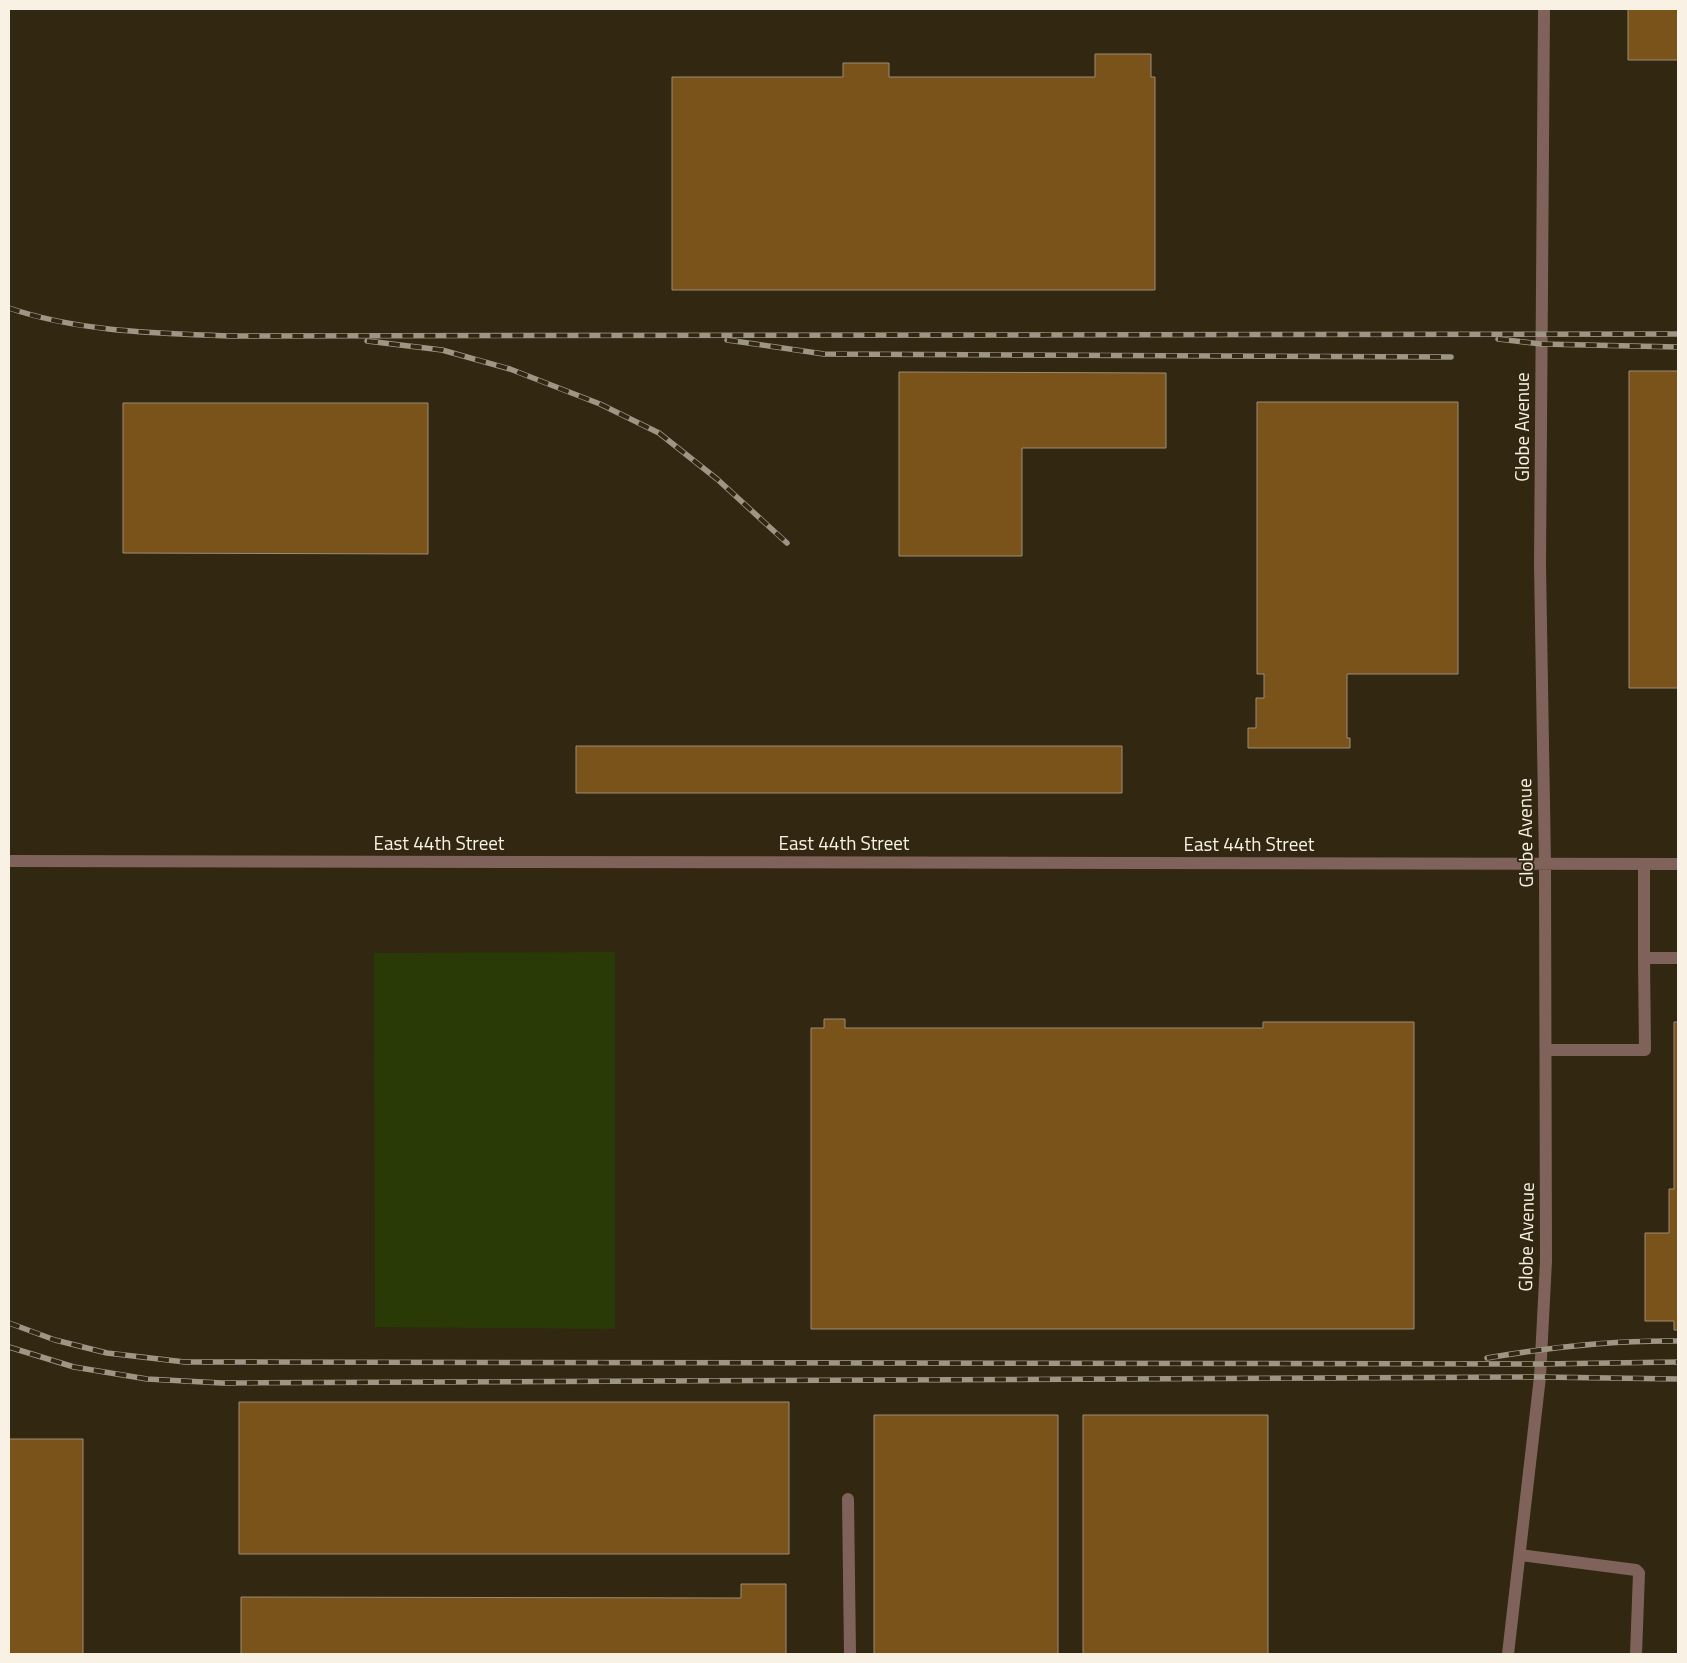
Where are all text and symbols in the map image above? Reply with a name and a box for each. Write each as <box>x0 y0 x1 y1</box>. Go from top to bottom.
street label: Globe Avenue <box>1507 372 1536 482</box>
street label: Globe Avenue <box>1509 778 1540 888</box>
street label: East 44th Street <box>373 828 505 857</box>
street label: East 44th Street <box>778 828 910 857</box>
street label: East 44th Street <box>1183 829 1315 858</box>
street label: Globe Avenue <box>1510 1182 1541 1292</box>

